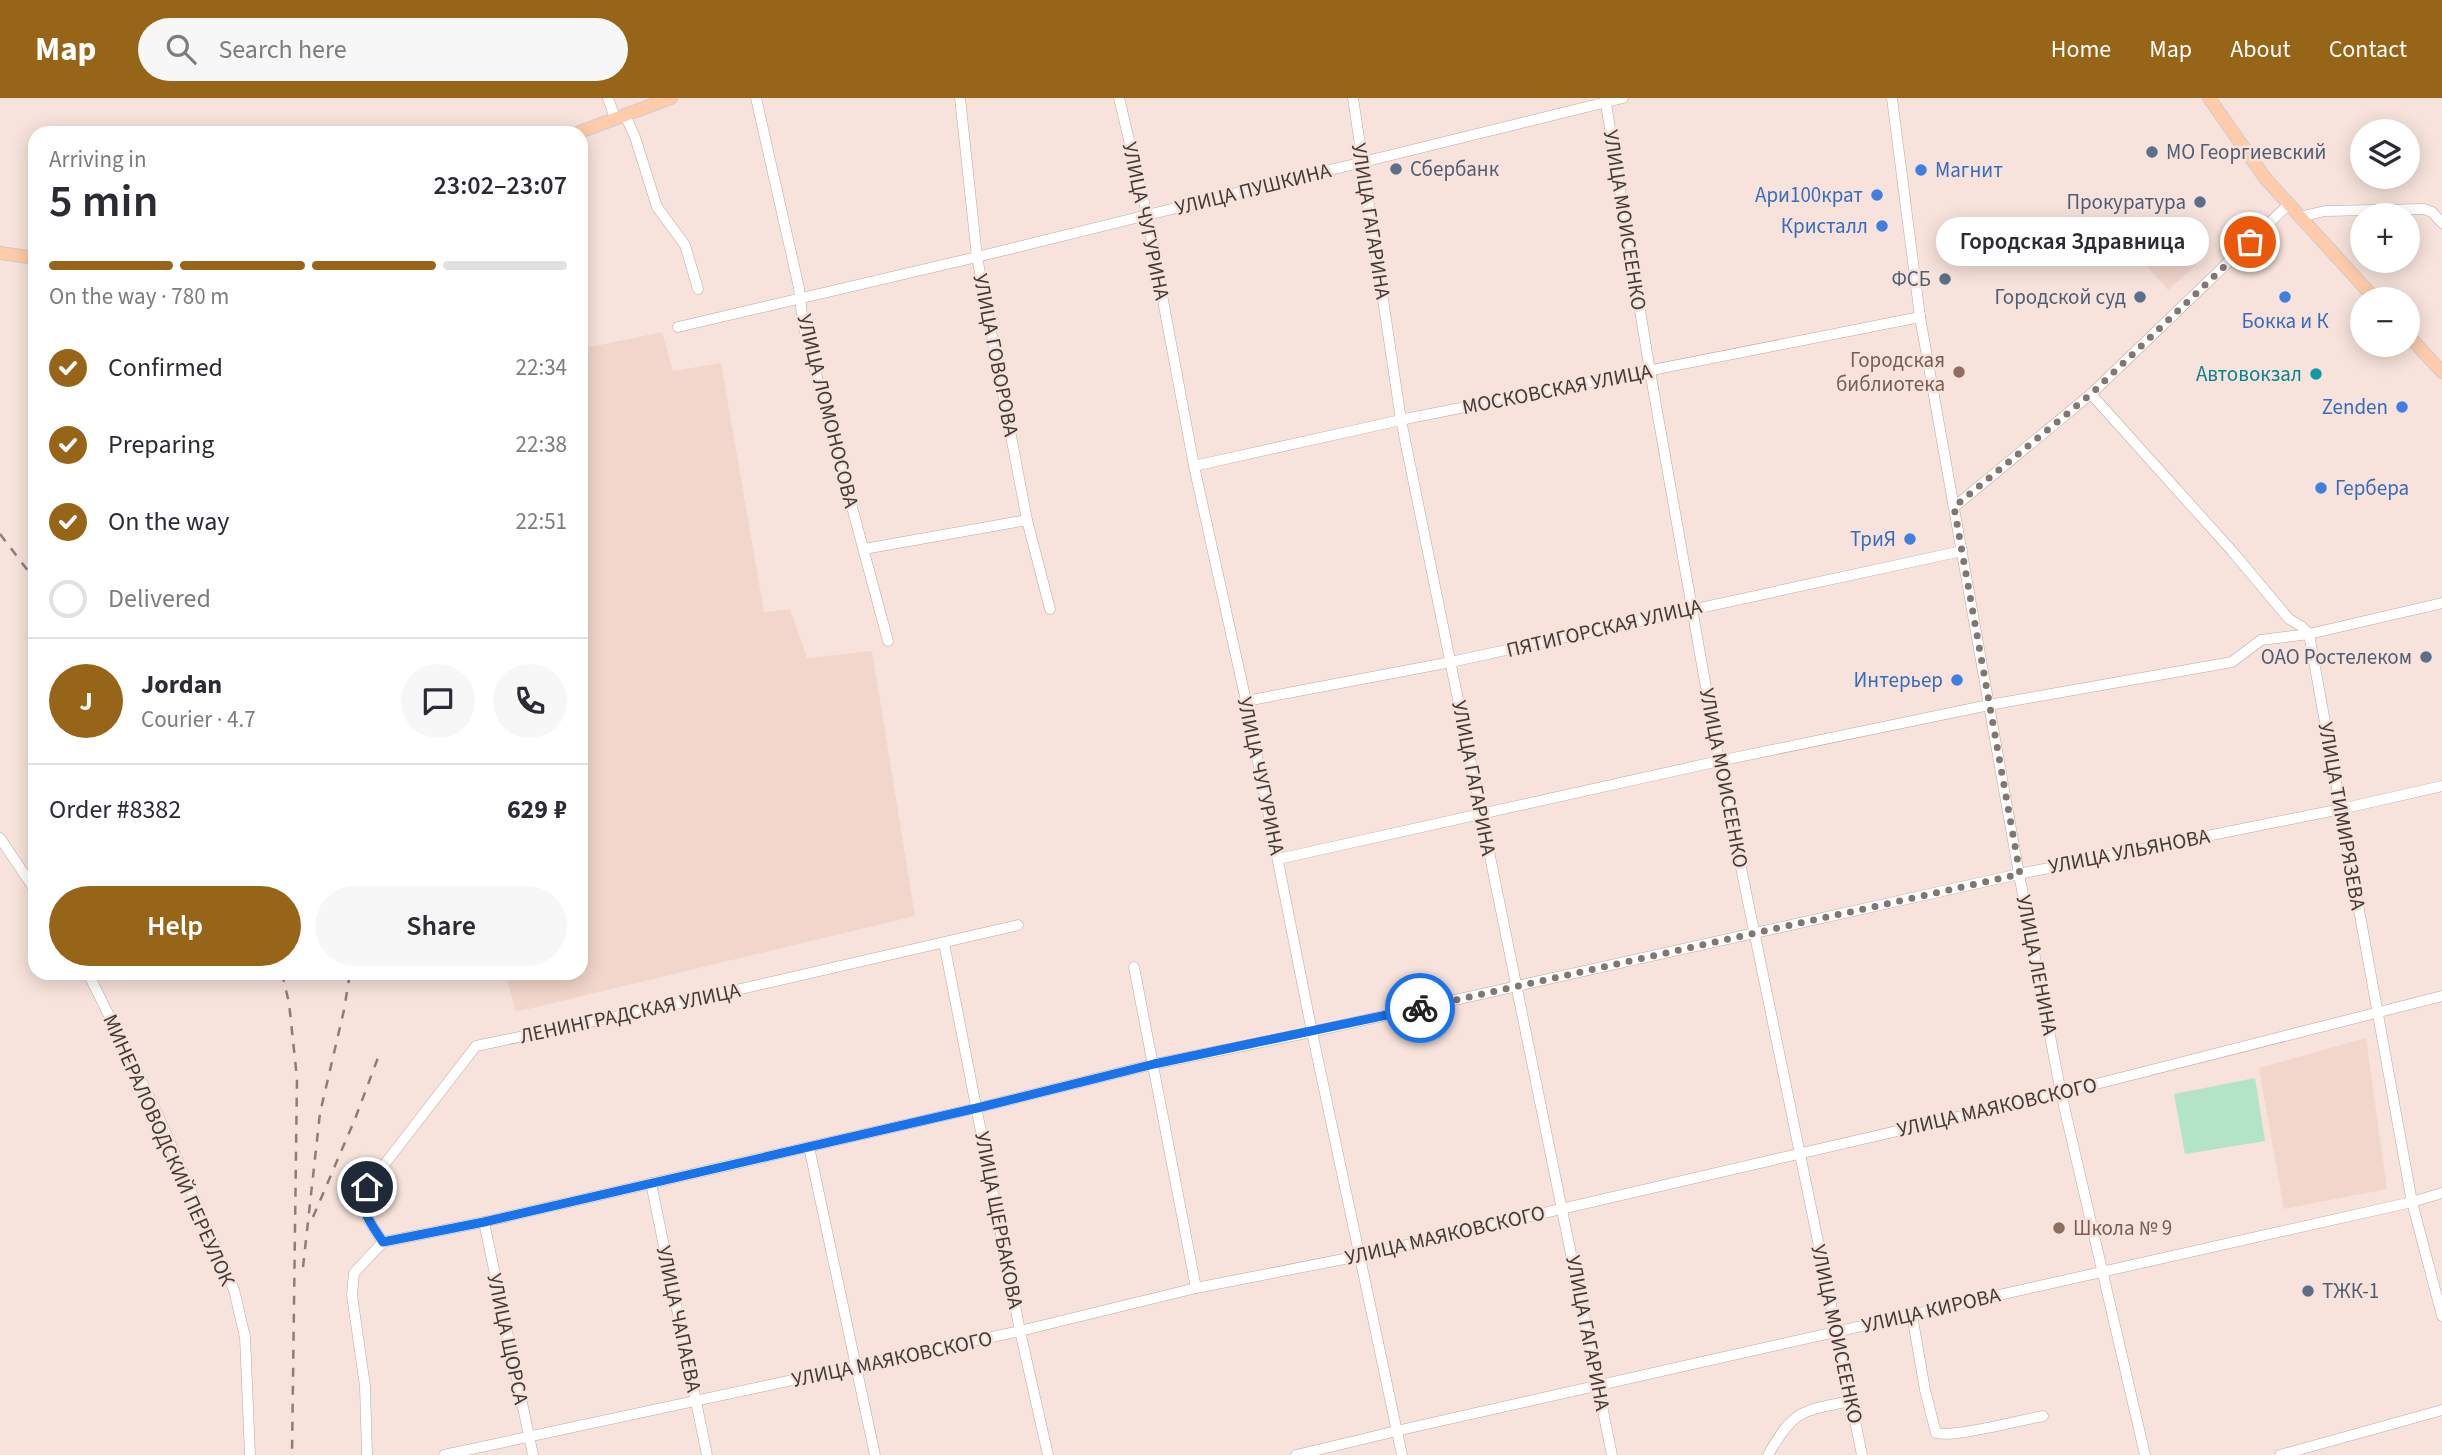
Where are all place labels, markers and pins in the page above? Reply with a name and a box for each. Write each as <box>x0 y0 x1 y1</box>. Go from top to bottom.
place label: МО Георгиевский <box>2166 137 2326 167</box>
marker: МО Георгиевский <box>2144 144 2160 160</box>
place label: Сбербанк <box>1410 154 1500 184</box>
place label: Магнит <box>1935 155 2003 185</box>
marker: Сбербанк <box>1388 161 1404 177</box>
marker: Магнит <box>1913 162 1929 178</box>
place label: Ари100крат <box>1755 180 1863 210</box>
marker: Ари100крат <box>1869 187 1885 203</box>
place label: Прокуратура <box>2066 187 2186 217</box>
marker: Прокуратура <box>2192 194 2208 210</box>
place label: Кристалл <box>1781 211 1868 241</box>
pin <box>2220 212 2280 272</box>
marker: Кристалл <box>1874 218 1890 234</box>
callout: Городская Здравница <box>1935 218 2208 266</box>
place label: ФСБ <box>1891 264 1931 294</box>
marker: ФСБ <box>1937 271 1953 287</box>
place label: Городской суд <box>1995 282 2126 312</box>
marker: Городской суд <box>2132 289 2148 305</box>
marker: Бокка и К <box>2277 289 2293 305</box>
place label: Бокка и К <box>2241 306 2329 336</box>
place label: Городская библиотека <box>1836 345 1945 399</box>
place label: Автовокзал <box>2196 359 2302 389</box>
marker: Городская библиотека <box>1951 364 1967 380</box>
marker: Автовокзал <box>2308 366 2324 382</box>
place label: Zenden <box>2322 392 2388 422</box>
marker: Zenden <box>2394 399 2410 415</box>
place label: Гербера <box>2335 473 2409 503</box>
marker: Гербера <box>2313 480 2329 496</box>
place label: ТриЯ <box>1850 524 1896 554</box>
marker: ТриЯ <box>1902 531 1918 547</box>
place label: ОАО Ростелеком <box>2261 642 2412 672</box>
marker: ОАО Ростелеком <box>2418 649 2434 665</box>
place label: Интерьер <box>1854 665 1943 695</box>
marker: Интерьер <box>1949 672 1965 688</box>
pin <box>337 1157 397 1217</box>
place label: Школа № 9 <box>2073 1213 2172 1243</box>
marker: Школа № 9 <box>2051 1220 2067 1236</box>
place label: ТЖК-1 <box>2322 1276 2379 1306</box>
marker: ТЖК-1 <box>2300 1283 2316 1299</box>

